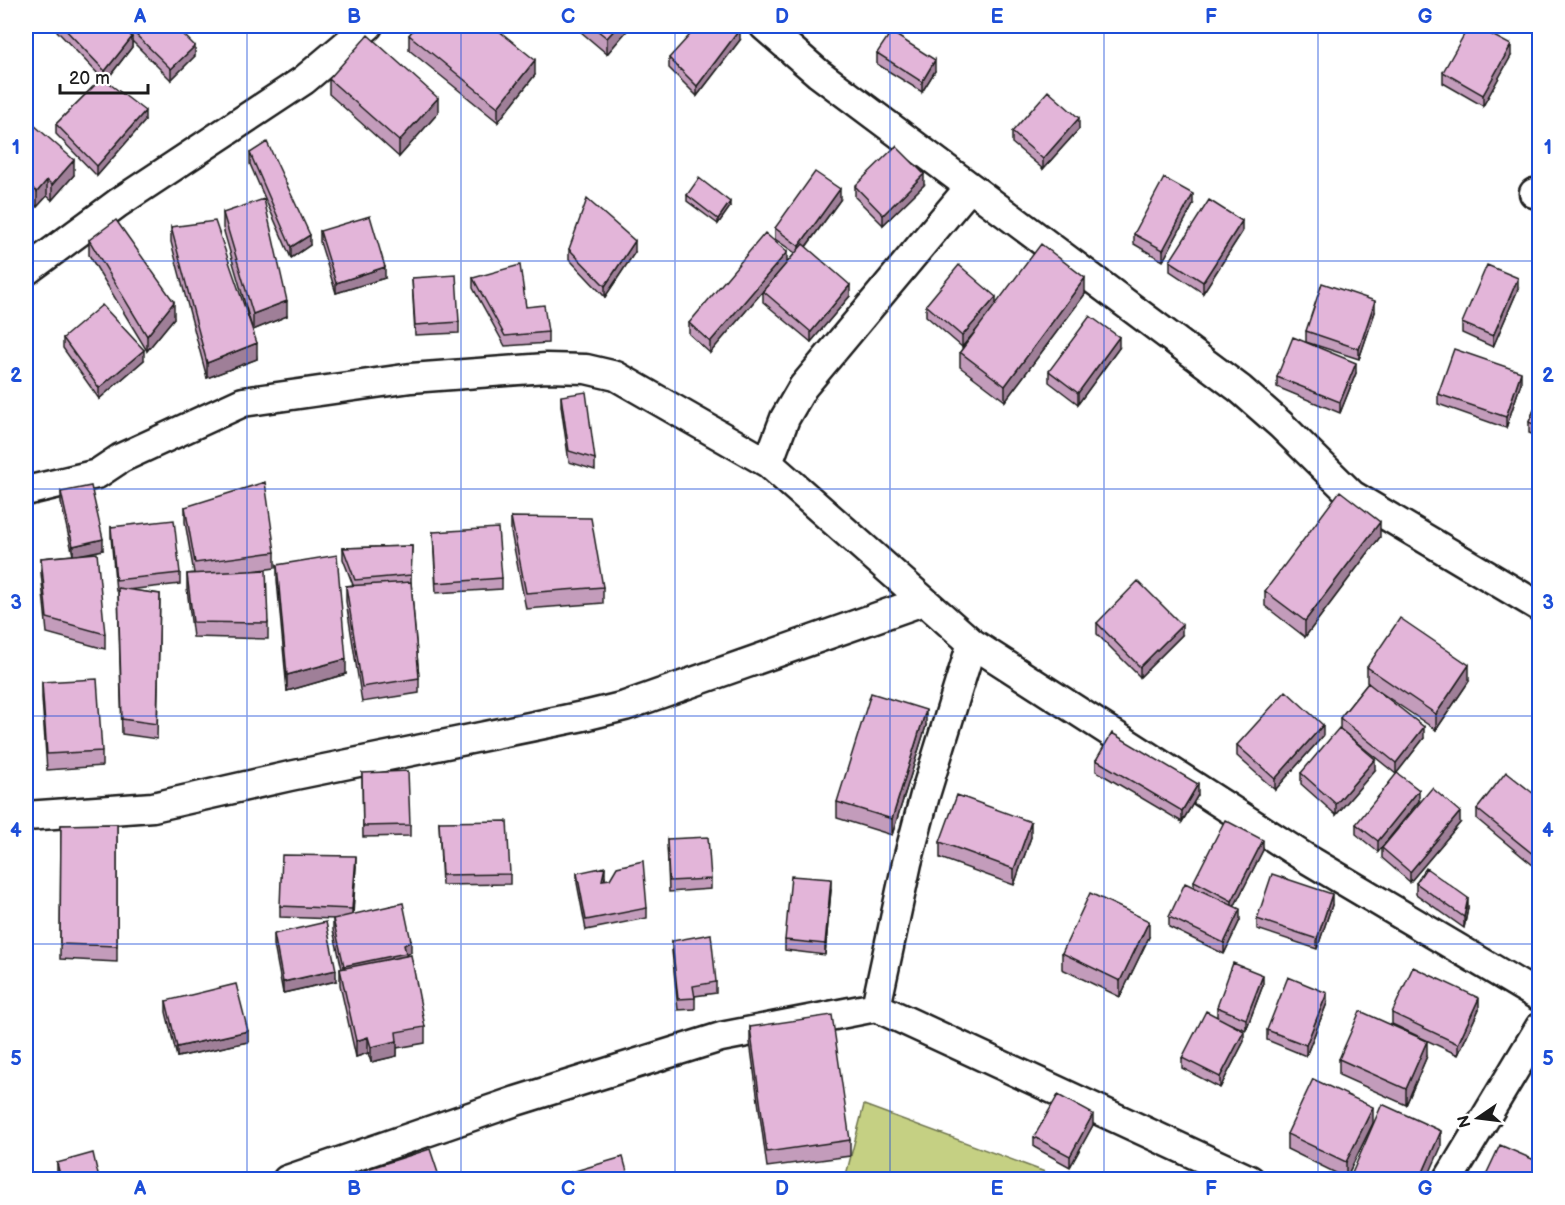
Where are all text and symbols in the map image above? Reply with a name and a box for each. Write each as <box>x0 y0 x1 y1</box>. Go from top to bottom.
text: A <box>133 5 147 29</box>
text: B <box>347 5 361 29</box>
text: C <box>561 5 575 29</box>
text: D <box>775 5 789 29</box>
text: E <box>991 5 1004 29</box>
text: F <box>1205 5 1217 29</box>
text: G <box>1418 5 1433 29</box>
scale bar <box>60 57 148 95</box>
text: 20 m <box>69 68 110 89</box>
text: 1 <box>12 136 20 160</box>
text: 1 <box>1544 136 1552 160</box>
text: 2 <box>10 364 22 388</box>
text: 2 <box>1542 364 1554 388</box>
text: 3 <box>10 591 22 615</box>
text: 3 <box>1542 591 1554 615</box>
text: 4 <box>10 819 22 843</box>
text: 4 <box>1542 819 1554 843</box>
text: 5 <box>10 1047 22 1071</box>
text: 5 <box>1542 1047 1554 1071</box>
north arrow <box>1448 1088 1508 1148</box>
text: N <box>1454 1113 1476 1129</box>
text: A <box>133 1177 147 1201</box>
text: B <box>347 1177 361 1201</box>
text: C <box>561 1177 575 1201</box>
text: D <box>775 1177 789 1201</box>
text: E <box>991 1177 1004 1201</box>
text: F <box>1205 1177 1217 1201</box>
text: G <box>1418 1177 1433 1201</box>

